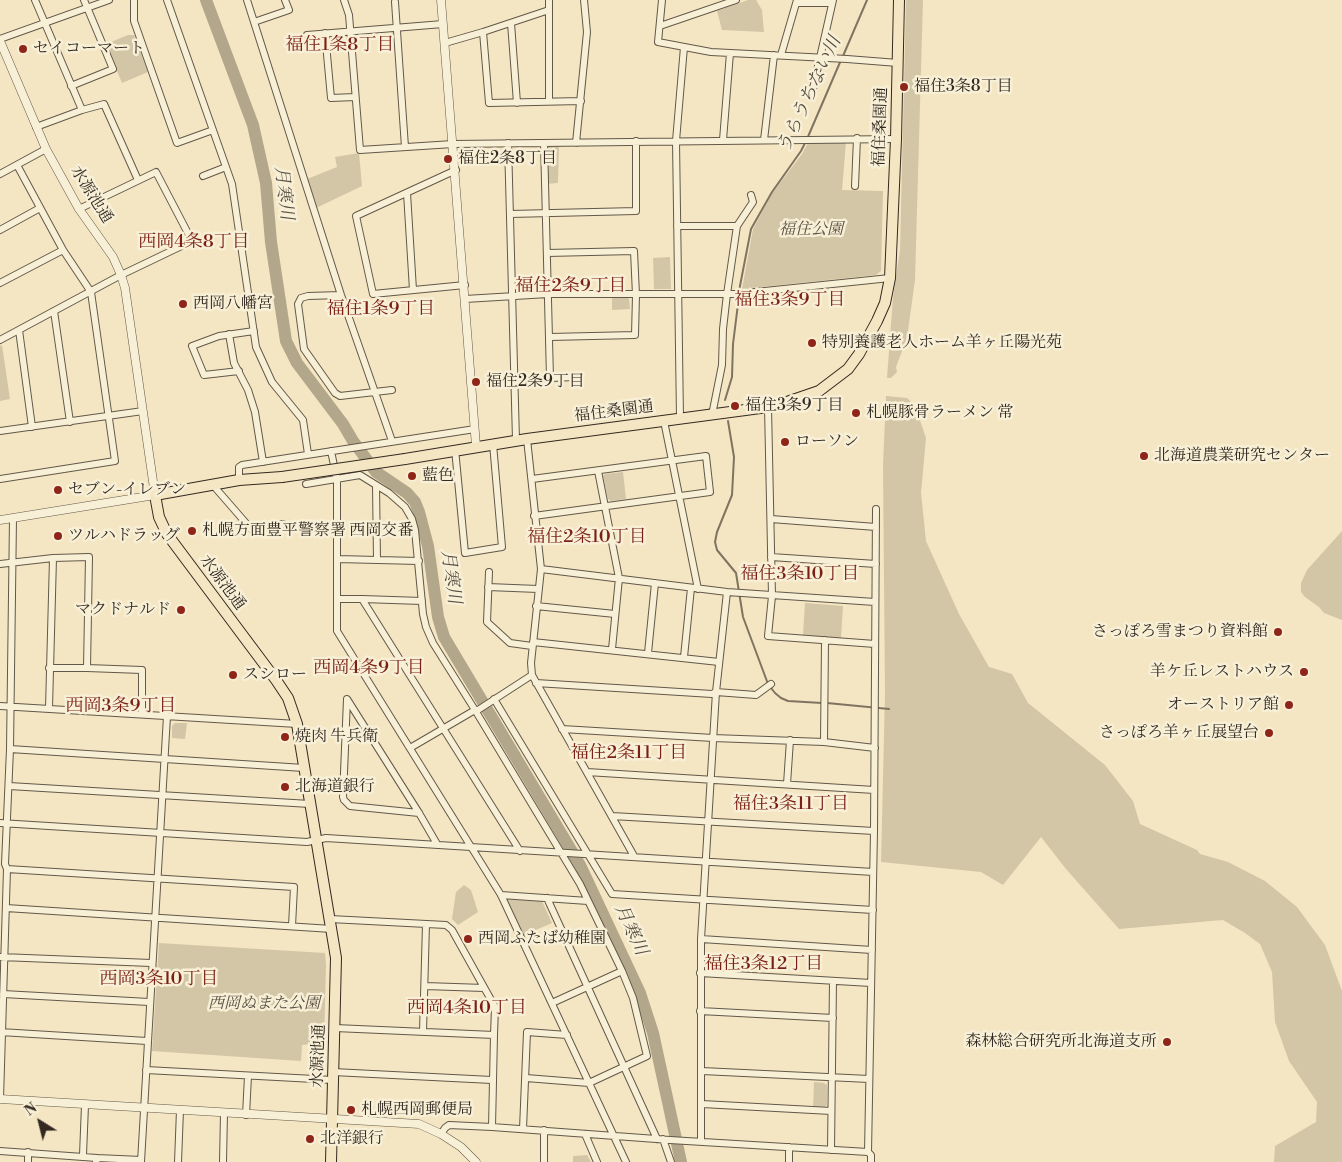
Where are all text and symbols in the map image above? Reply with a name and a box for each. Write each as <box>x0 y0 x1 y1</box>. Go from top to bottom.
water label: うらうちない川 <box>774 33 846 157</box>
district label: 福住1条8丁目 <box>286 35 394 57</box>
place label: セイコーマート <box>33 39 145 59</box>
marker: セイコーマート <box>17 43 29 55</box>
place label: 福住3条8丁目 <box>914 77 1013 97</box>
marker: 福住3条8丁目 <box>898 81 910 93</box>
street label: 福住桑園通 <box>870 87 892 167</box>
place label: 福住2条8丁目 <box>458 149 557 169</box>
marker: 福住2条8丁目 <box>442 153 454 165</box>
street label: 水源池通 <box>66 163 116 227</box>
water label: 月寒川 <box>269 165 297 221</box>
park label: 福住公園 <box>779 220 843 240</box>
district label: 西岡4条8丁目 <box>138 232 250 254</box>
district label: 福住2条9丁目 <box>515 276 627 298</box>
district label: 福住3条9丁目 <box>735 290 845 312</box>
place label: 西岡八幡宮 <box>193 294 273 314</box>
marker: 西岡八幡宮 <box>177 298 189 310</box>
district label: 福住1条9丁目 <box>327 299 435 321</box>
place label: 特別養護老人ホーム羊ヶ丘陽光苑 <box>822 333 1062 353</box>
marker: 特別養護老人ホーム羊ヶ丘陽光苑 <box>806 337 818 349</box>
place label: 福住2条9丁目 <box>486 372 585 392</box>
marker: 福住2条9丁目 <box>470 376 482 388</box>
place label: 福住3条9丁目 <box>745 396 844 416</box>
street label: 福住桑園通 <box>573 398 655 426</box>
marker: 福住3条9丁目 <box>729 400 741 412</box>
place label: 札幌豚骨ラーメン 常 <box>866 403 1013 423</box>
marker: 札幌豚骨ラーメン 常 <box>850 407 862 419</box>
place label: ローソン <box>795 432 859 452</box>
marker: ローソン <box>779 436 791 448</box>
place label: 北海道農業研究センター <box>1154 446 1330 466</box>
marker: 北海道農業研究センター <box>1138 450 1150 462</box>
place label: 藍色 <box>422 466 454 486</box>
marker: 藍色 <box>406 470 418 482</box>
place label: セブン-イレブン <box>68 480 186 500</box>
marker: セブン-イレブン <box>52 484 64 496</box>
place label: 札幌方面豊平警察署 西岡交番 <box>202 521 413 541</box>
marker: 札幌方面豊平警察署 西岡交番 <box>186 525 198 537</box>
place label: ツルハドラッグ <box>68 526 180 546</box>
district label: 福住2条10丁目 <box>527 527 647 549</box>
marker: ツルハドラッグ <box>52 530 64 542</box>
water label: 月寒川 <box>436 549 464 605</box>
street label: 水源池通 <box>195 552 249 614</box>
district label: 福住3条10丁目 <box>740 564 860 586</box>
place label: マクドナルド <box>75 600 171 620</box>
marker: マクドナルド <box>175 604 187 616</box>
place label: さっぽろ雪まつり資料館 <box>1092 622 1268 642</box>
marker: さっぽろ雪まつり資料館 <box>1272 626 1284 638</box>
district label: 西岡4条9丁目 <box>313 658 425 680</box>
place label: 羊ケ丘レストハウス <box>1150 662 1294 682</box>
place label: スシロー <box>243 665 307 685</box>
marker: 羊ケ丘レストハウス <box>1298 666 1310 678</box>
marker: スシロー <box>227 669 239 681</box>
place label: オーストリア館 <box>1167 695 1279 715</box>
district label: 西岡3条9丁目 <box>66 696 176 718</box>
marker: オーストリア館 <box>1283 699 1295 711</box>
place label: さっぽろ羊ヶ丘展望台 <box>1099 723 1259 743</box>
place label: 焼肉 牛兵衛 <box>295 727 378 747</box>
marker: さっぽろ羊ヶ丘展望台 <box>1263 727 1275 739</box>
marker: 焼肉 牛兵衛 <box>279 731 291 743</box>
district label: 福住2条11丁目 <box>571 743 687 765</box>
place label: 北海道銀行 <box>295 777 375 797</box>
marker: 北海道銀行 <box>279 781 291 793</box>
district label: 福住3条11丁目 <box>733 794 849 816</box>
water label: 月寒川 <box>609 901 651 959</box>
place label: 西岡ふたば幼稚園 <box>478 929 606 949</box>
marker: 西岡ふたば幼稚園 <box>462 933 474 945</box>
district label: 福住3条12丁目 <box>705 954 823 976</box>
district label: 西岡3条10丁目 <box>99 969 219 991</box>
park label: 西岡ぬまた公園 <box>208 994 320 1014</box>
district label: 西岡4条10丁目 <box>407 998 527 1020</box>
street label: 水源池通 <box>308 1024 330 1088</box>
place label: 森林総合研究所北海道支所 <box>965 1032 1157 1052</box>
marker: 森林総合研究所北海道支所 <box>1161 1036 1173 1048</box>
north arrow <box>15 1097 65 1147</box>
text: N <box>21 1099 41 1120</box>
place label: 札幌西岡郵便局 <box>361 1100 473 1120</box>
marker: 札幌西岡郵便局 <box>345 1104 357 1116</box>
place label: 北洋銀行 <box>320 1129 384 1149</box>
marker: 北洋銀行 <box>304 1133 316 1145</box>

